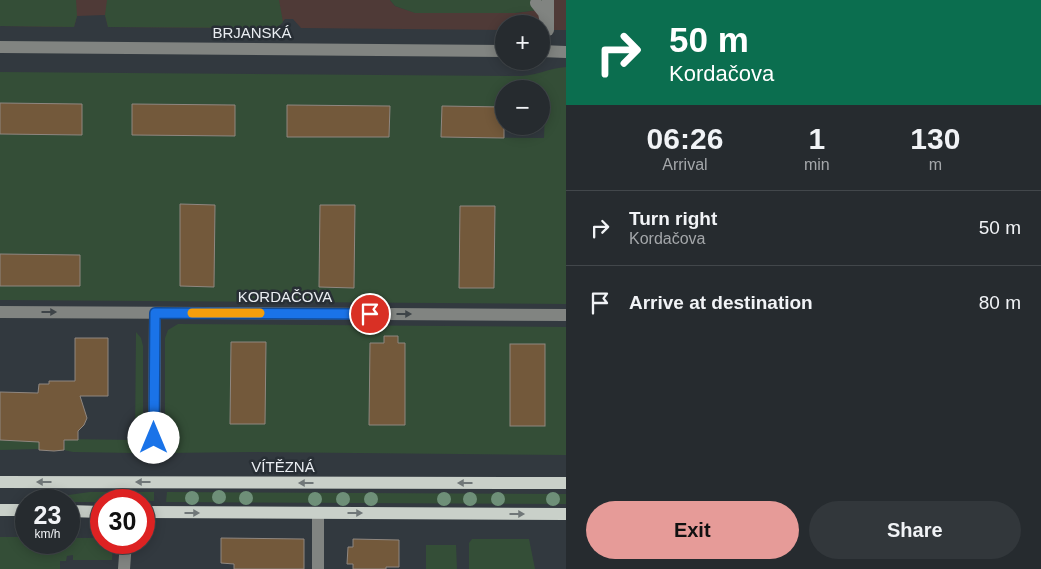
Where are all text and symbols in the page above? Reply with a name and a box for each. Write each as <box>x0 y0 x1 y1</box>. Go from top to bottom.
map controls <box>495 15 550 135</box>
button: + <box>495 15 550 70</box>
icon: right <box>586 20 651 85</box>
text: 50 m <box>669 20 749 59</box>
street label: BRJANSKÁ <box>212 24 292 41</box>
text: Kordačova <box>669 61 774 86</box>
button: − <box>495 80 550 135</box>
text: 06:26 <box>647 122 723 155</box>
text: 1 <box>808 122 825 155</box>
text: 130 <box>910 122 960 155</box>
text: Arrival <box>662 156 708 173</box>
text: min <box>804 156 830 173</box>
text: m <box>929 156 942 173</box>
text: Turn right <box>629 208 717 229</box>
icon: right <box>586 214 614 242</box>
text: 50 m <box>979 217 1021 238</box>
text: Kordačova <box>629 230 706 247</box>
street label: KORDAČOVA <box>238 288 332 305</box>
icon: arrive <box>586 289 614 317</box>
text: Arrive at destination <box>629 292 813 313</box>
text: 80 m <box>979 292 1021 313</box>
pin <box>349 293 391 335</box>
icon: arrive <box>356 300 384 328</box>
one-way arrow <box>41 308 57 316</box>
one-way arrow <box>396 310 412 318</box>
position arrow <box>127 411 179 463</box>
street label: VÍTĚZNÁ <box>251 458 315 475</box>
one-way arrow <box>36 478 52 486</box>
one-way arrow <box>135 478 151 486</box>
one-way arrow <box>298 479 314 487</box>
one-way arrow <box>457 479 473 487</box>
speed limit sign: 30 <box>90 489 155 554</box>
text: 23 <box>34 501 61 529</box>
button: Exit <box>586 501 799 559</box>
button: Share <box>809 501 1021 559</box>
one-way arrow <box>185 509 201 517</box>
one-way arrow <box>347 509 363 517</box>
one-way arrow <box>510 510 526 518</box>
text: km/h <box>34 527 61 541</box>

